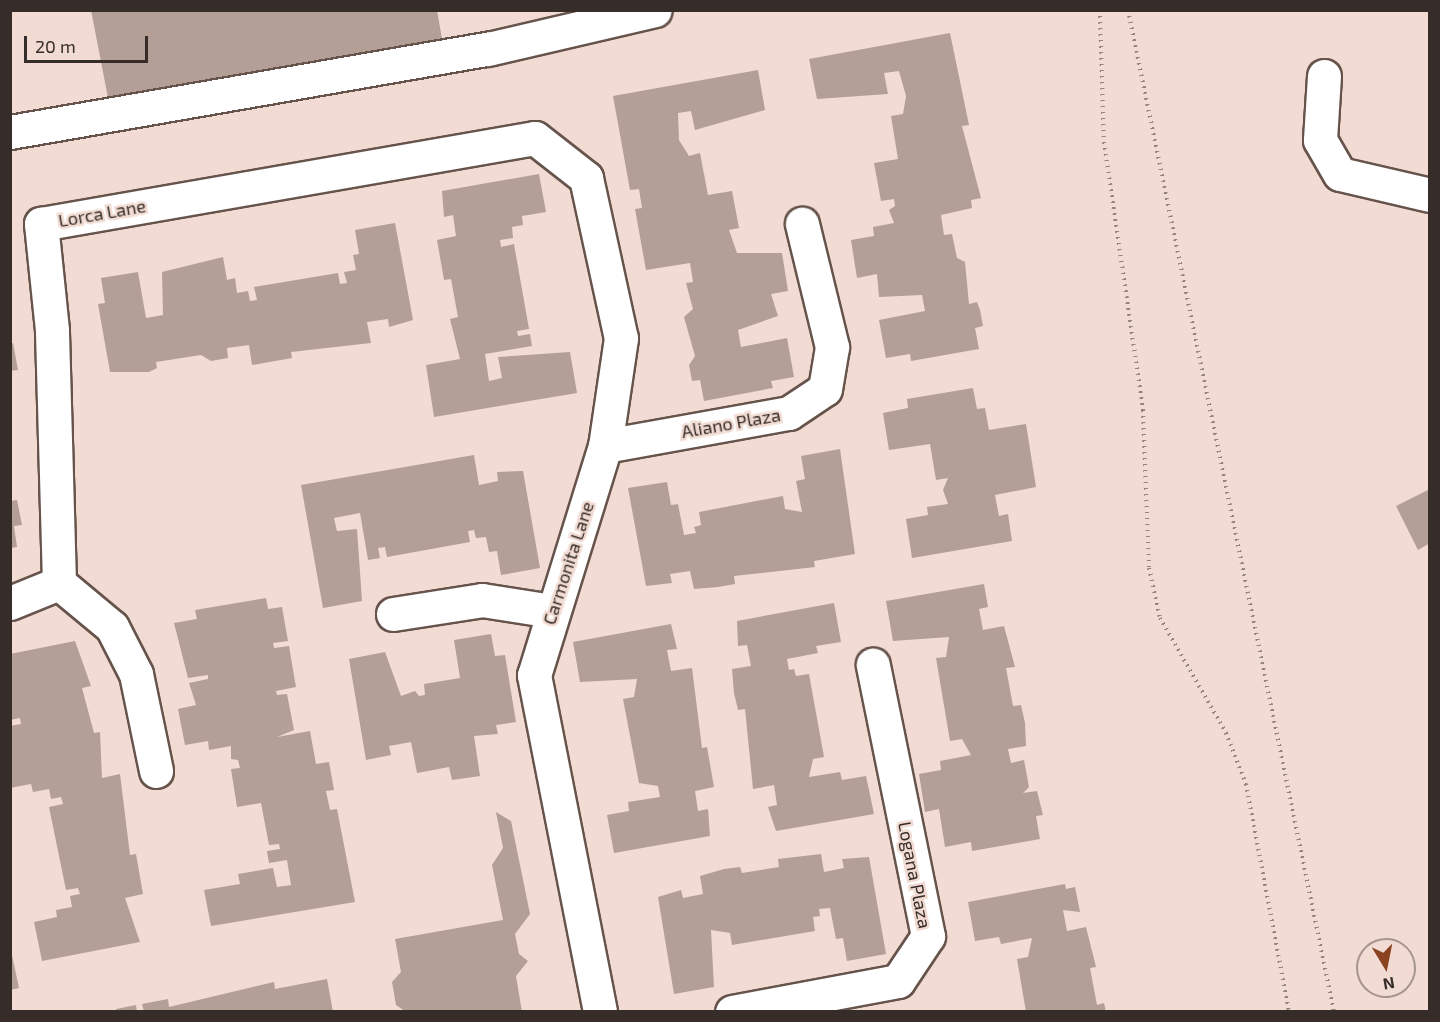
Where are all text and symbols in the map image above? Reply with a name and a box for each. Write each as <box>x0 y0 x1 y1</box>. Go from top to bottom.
scale bar <box>27 24 152 62</box>
text: 20 m <box>35 35 76 57</box>
street label: Lorca Lane <box>57 195 147 231</box>
street label: Aliano Plaza <box>680 404 782 442</box>
street label: Carmonita Lane <box>538 499 598 627</box>
street label: Logana Plaza <box>894 820 936 930</box>
north arrow <box>1356 938 1416 998</box>
text: N <box>1382 974 1396 995</box>

